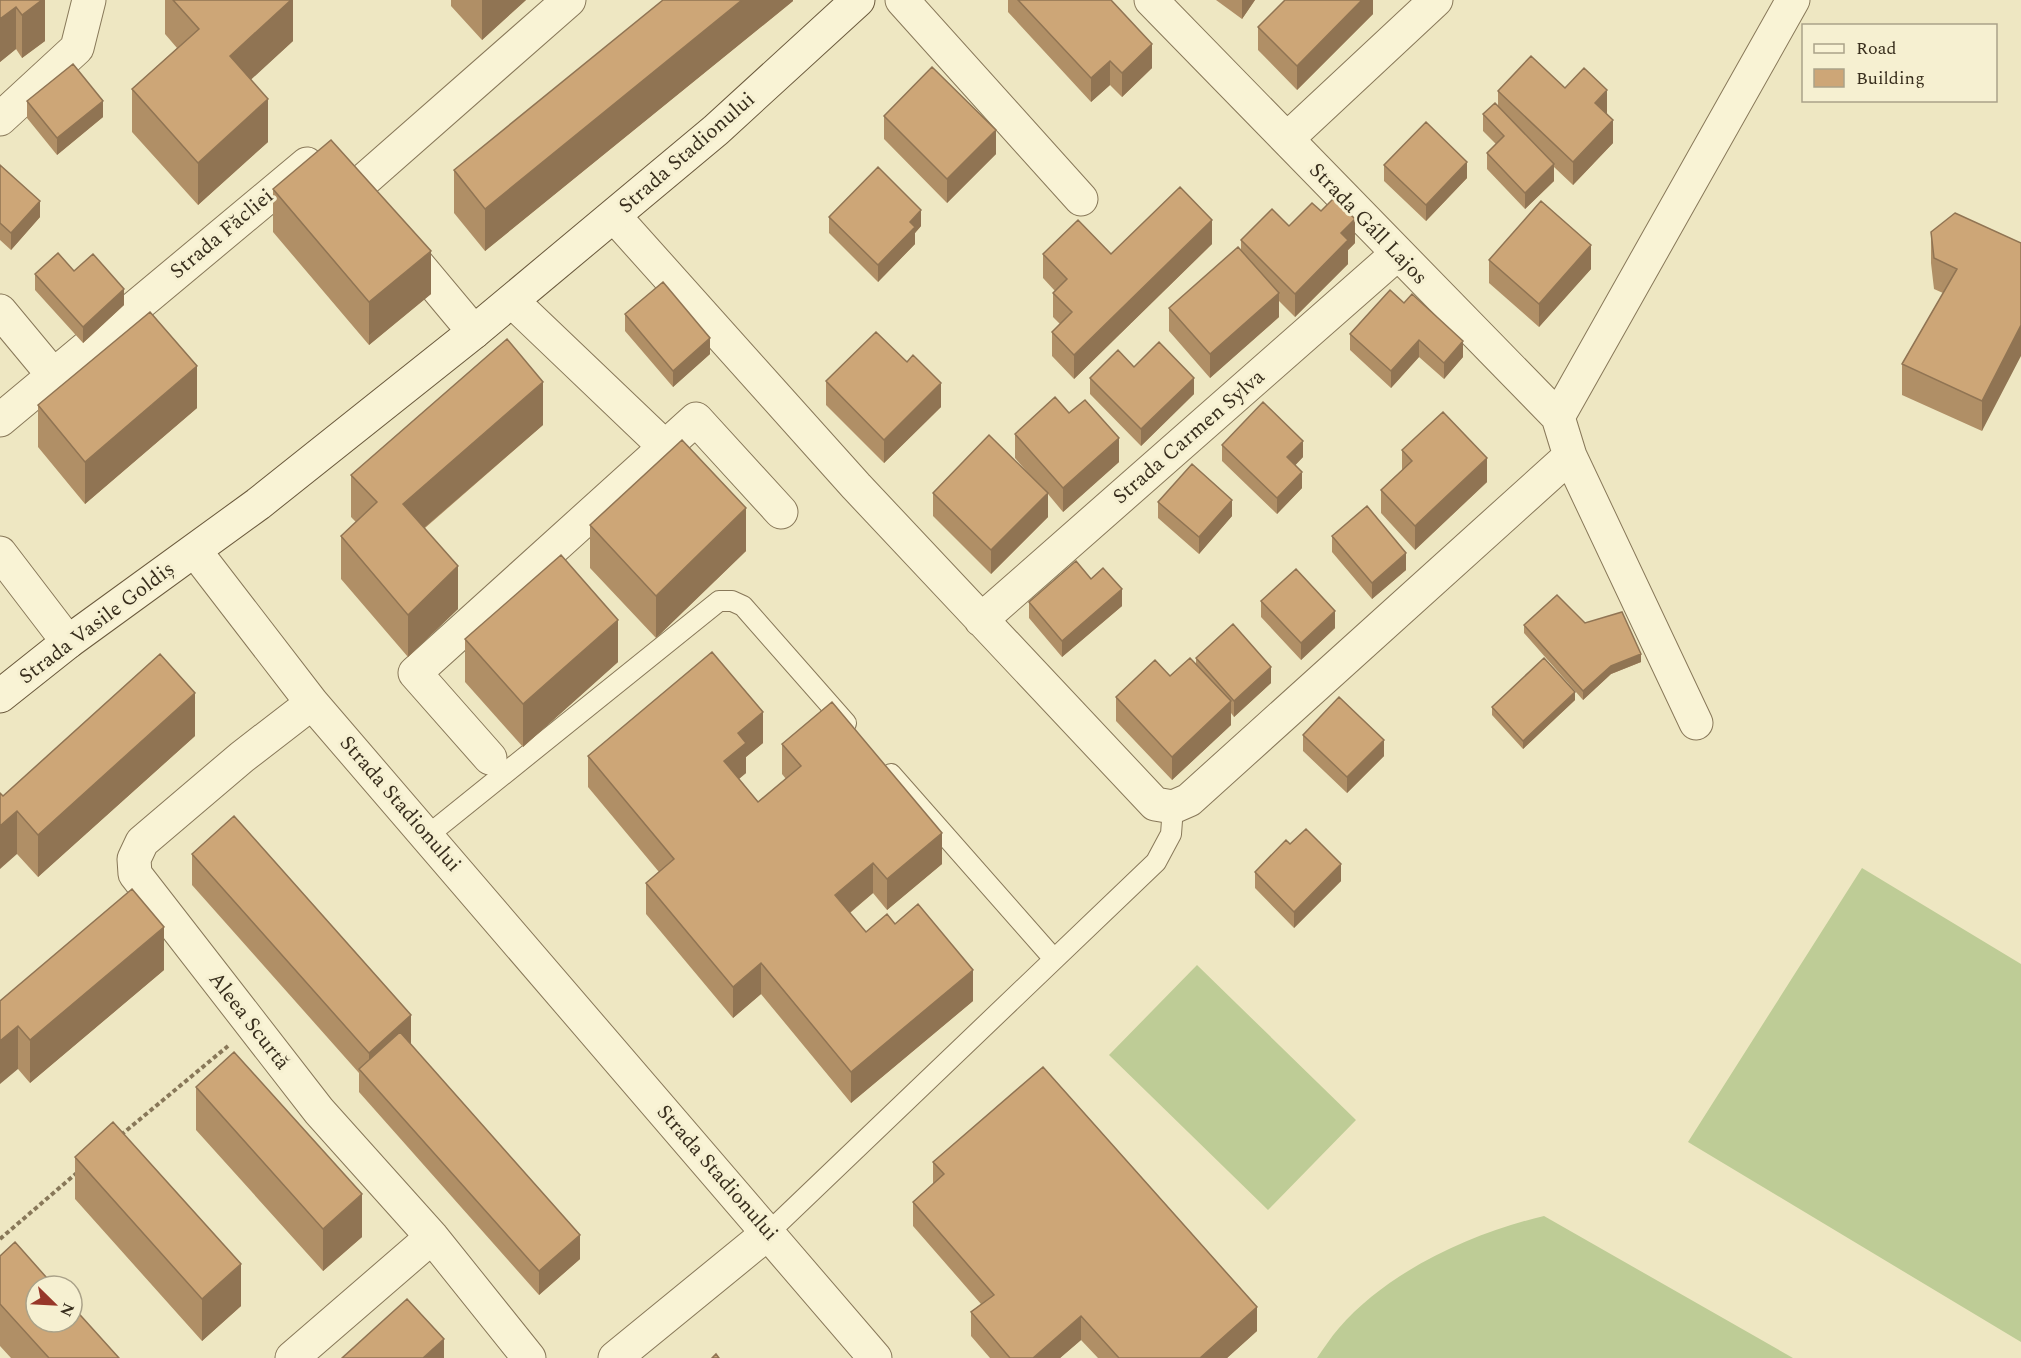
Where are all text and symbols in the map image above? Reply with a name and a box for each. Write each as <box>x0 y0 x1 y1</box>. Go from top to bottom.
legend <box>1802 24 1997 102</box>
text: Road <box>1856 35 1897 62</box>
text: Building <box>1856 65 1925 92</box>
street label: Strada Stadionului <box>611 84 763 222</box>
street label: Strada Gáll Lajos <box>1301 156 1435 292</box>
street label: Strada Făcliei <box>163 181 281 287</box>
street label: Strada Carmen Sylva <box>1106 361 1273 512</box>
street label: Strada Vasile Goldiș <box>12 554 182 692</box>
street label: Strada Stadionului <box>331 728 469 880</box>
street label: Aleea Scurtă <box>200 965 298 1078</box>
street label: Strada Stadionului <box>648 1097 786 1249</box>
north arrow <box>24 1274 84 1334</box>
text: N <box>53 1299 80 1321</box>

